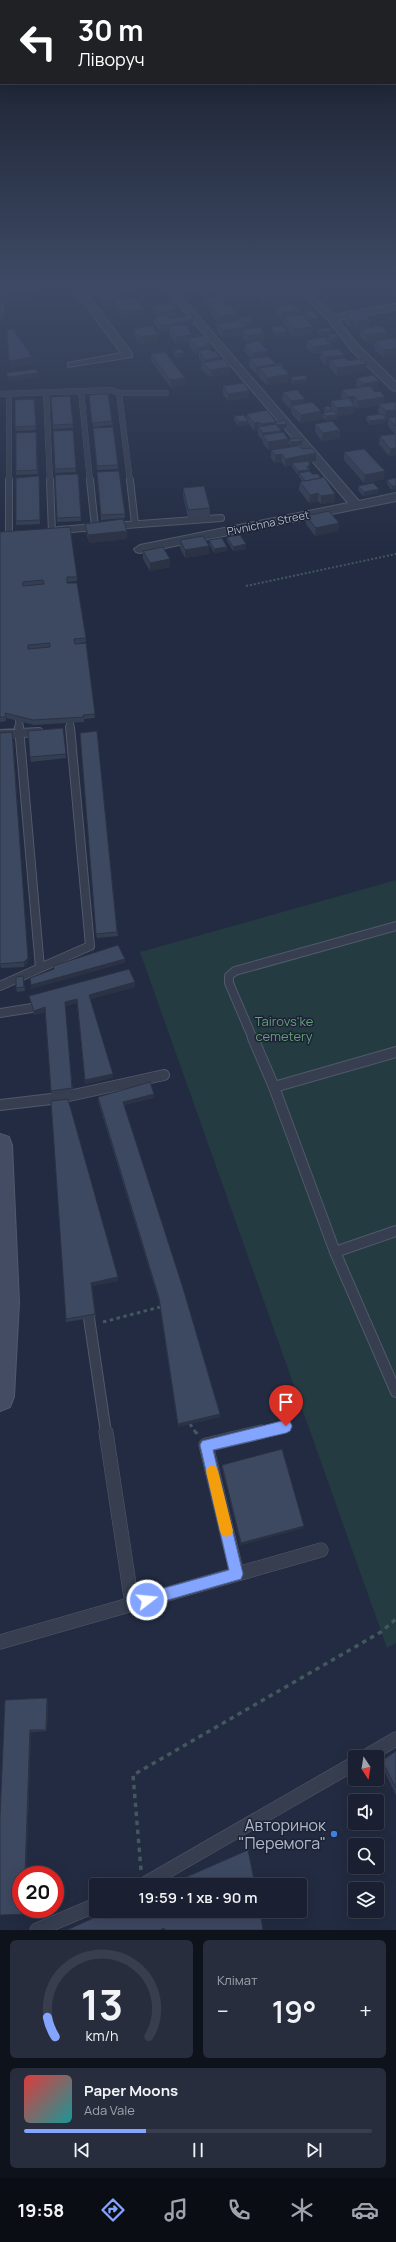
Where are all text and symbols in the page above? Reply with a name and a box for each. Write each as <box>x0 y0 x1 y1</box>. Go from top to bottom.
text: 30 m <box>78 11 143 49</box>
icon: left <box>12 16 64 68</box>
text: Ліворуч <box>78 47 145 71</box>
street label: Pivnichna Street <box>225 506 310 539</box>
park label: Tairovs'ke cemetery <box>255 1012 314 1045</box>
pin <box>269 1385 303 1426</box>
icon: arrive <box>275 1391 297 1413</box>
position arrow <box>126 1579 168 1621</box>
north arrow <box>348 1750 384 1786</box>
map controls <box>348 1750 384 1918</box>
button: sound <box>348 1794 384 1830</box>
place label: Авторинок "Перемога" <box>238 1814 327 1854</box>
marker: Авторинок "Перемога" <box>329 1829 339 1839</box>
button: search <box>348 1838 384 1874</box>
speed limit sign: 20 <box>12 1866 64 1918</box>
button: layers <box>348 1882 384 1918</box>
text: 19:59 · 1 хв · 90 m <box>138 1887 258 1908</box>
text: Клімат <box>217 1971 258 1989</box>
text: 13 <box>80 1976 123 2032</box>
text: 19° <box>272 1991 317 2032</box>
text: − <box>217 1996 229 2026</box>
text: + <box>359 1996 372 2026</box>
text: km/h <box>85 2026 118 2045</box>
text: Paper Moons <box>84 2080 178 2101</box>
text: Ada Vale <box>84 2101 135 2119</box>
icon: previous <box>71 2139 93 2161</box>
icon: pause <box>187 2139 209 2161</box>
icon: next <box>303 2139 325 2161</box>
icon: directions <box>99 2196 127 2224</box>
icon: music <box>162 2196 190 2224</box>
icon: phone <box>225 2196 253 2224</box>
icon: climate <box>288 2196 316 2224</box>
icon: car <box>351 2196 379 2224</box>
text: 19:58 <box>17 2198 64 2222</box>

